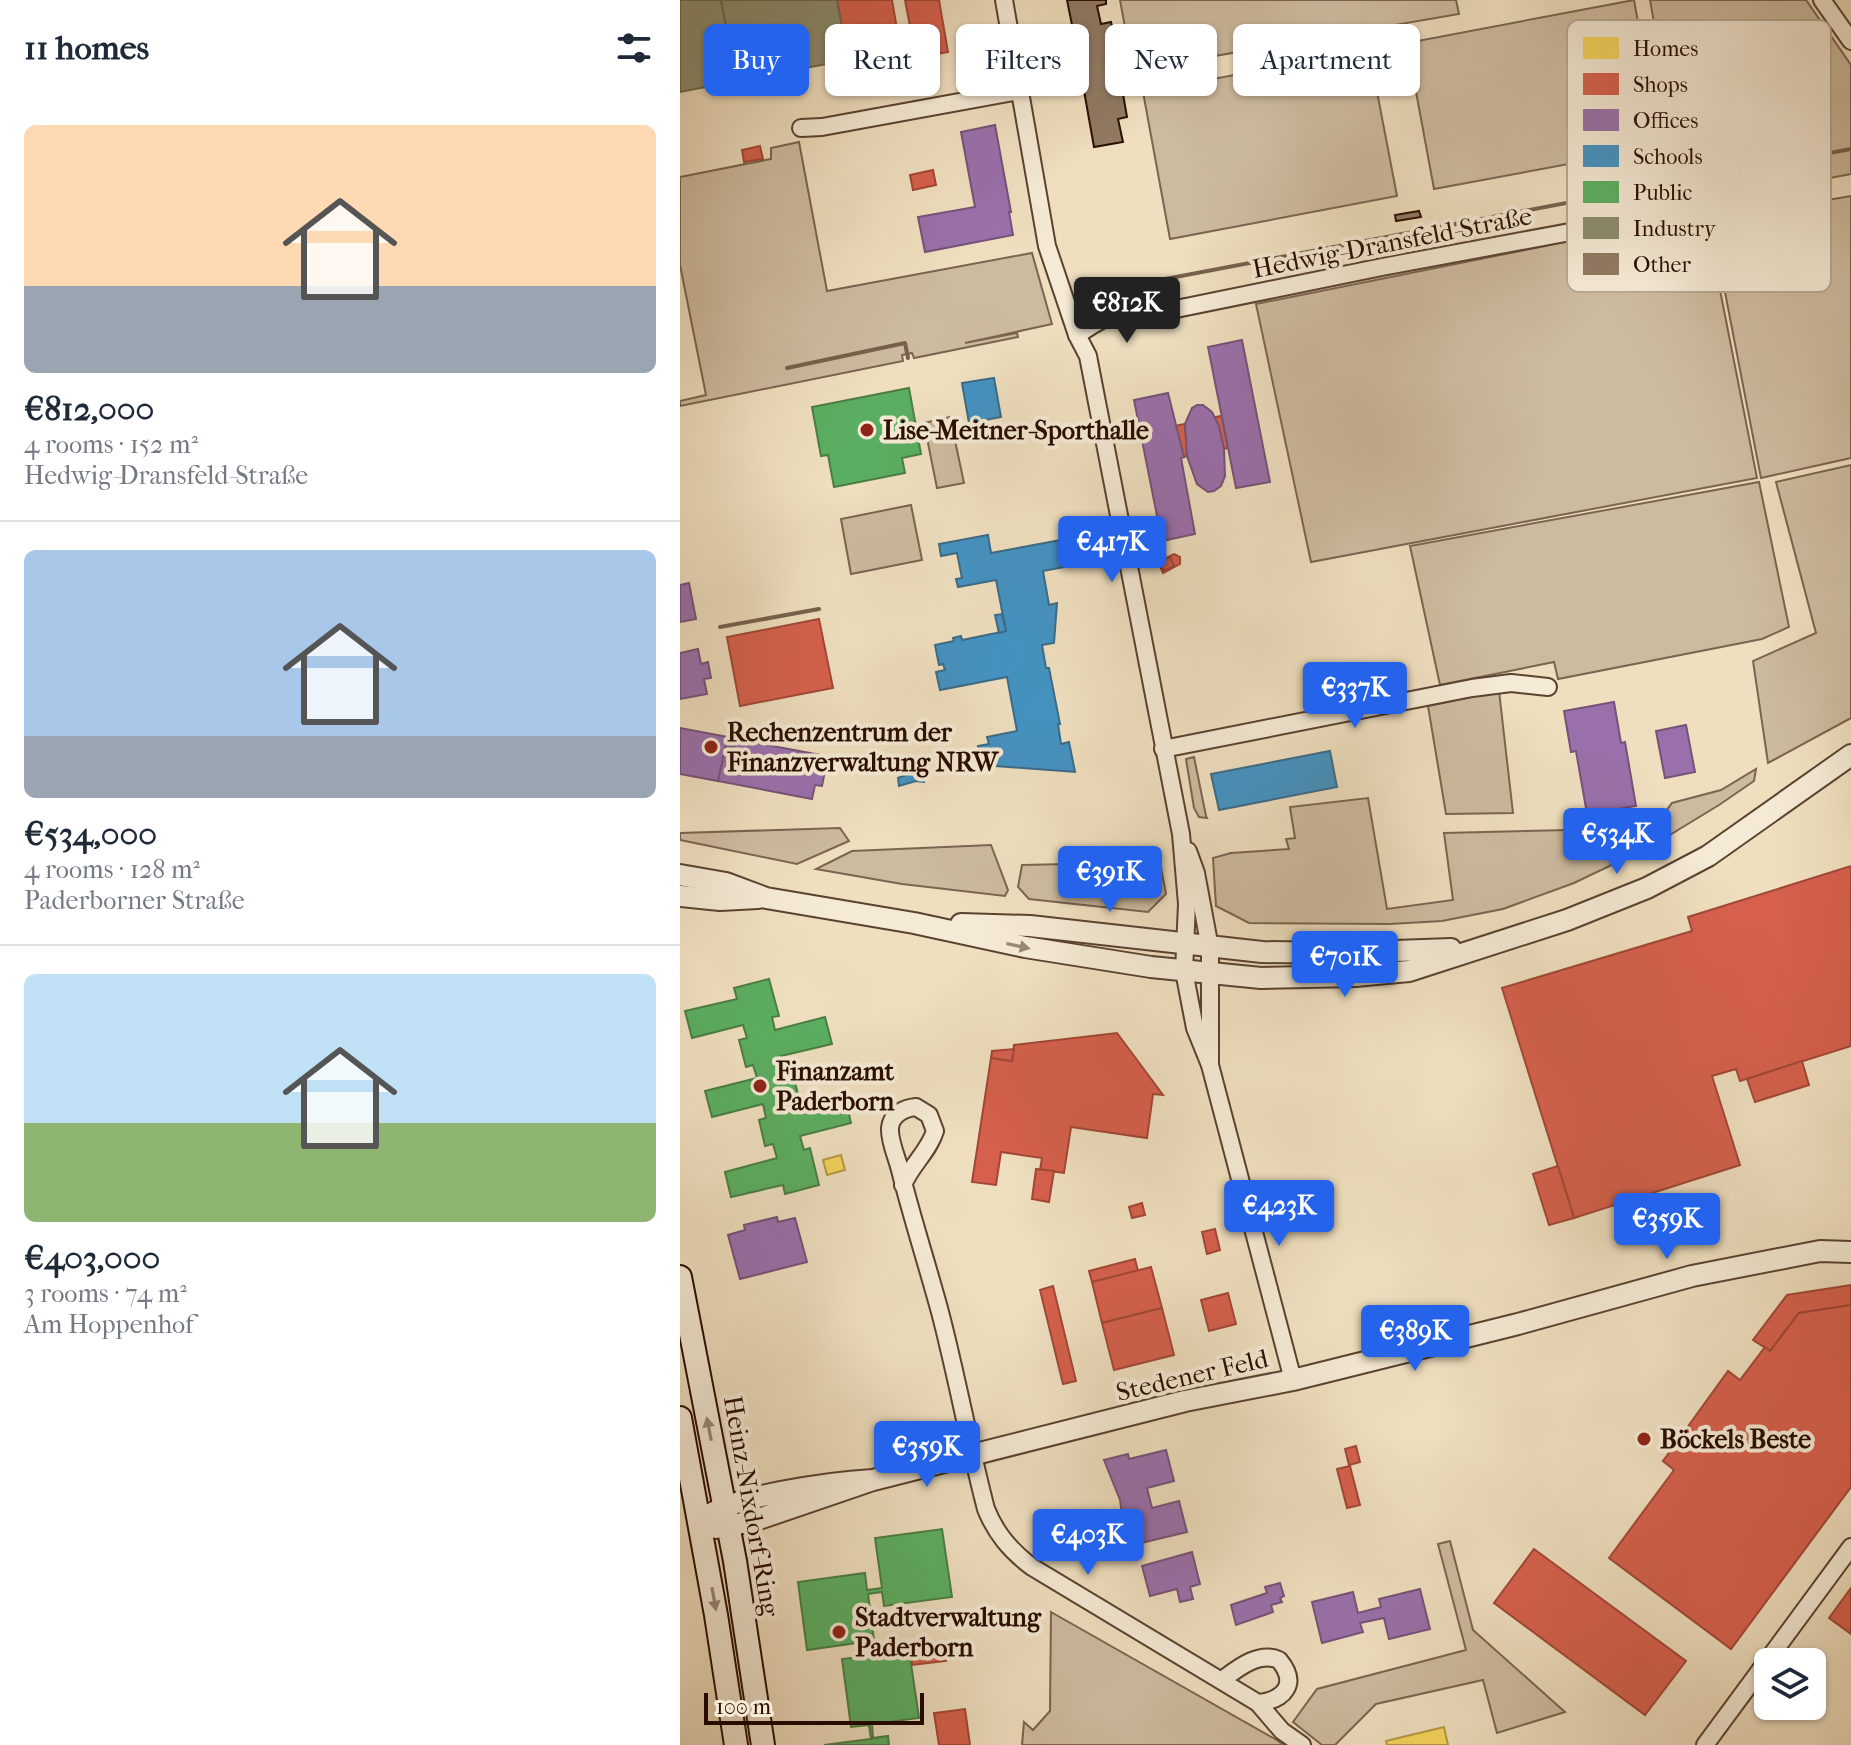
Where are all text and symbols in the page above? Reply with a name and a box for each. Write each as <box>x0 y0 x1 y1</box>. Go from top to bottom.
legend <box>1567 20 1831 292</box>
chip: Buy <box>704 24 809 96</box>
chip: Rent <box>825 24 940 96</box>
chip: Filters <box>956 24 1089 96</box>
chip: New <box>1105 24 1217 96</box>
chip: Apartment <box>1233 24 1420 96</box>
icon: filters <box>612 26 656 70</box>
text: 11 homes <box>24 28 149 68</box>
text: Homes <box>1633 36 1698 62</box>
text: Shops <box>1633 72 1688 98</box>
text: Offices <box>1633 108 1698 134</box>
text: Schools <box>1633 144 1703 170</box>
icon: home <box>268 177 412 321</box>
text: Public <box>1633 180 1692 206</box>
street label: Hedwig-Dransfeld-Straße <box>1250 200 1535 285</box>
text: Industry <box>1633 216 1717 242</box>
text: Other <box>1633 252 1691 278</box>
pin: €812K <box>1071 277 1183 345</box>
text: €812K <box>1092 287 1162 318</box>
text: €812,000 <box>24 389 154 429</box>
place label: Lise-Meitner-Sporthalle <box>883 415 1149 446</box>
marker: Lise-Meitner-Sporthalle <box>858 421 876 439</box>
text: 4 rooms · 152 m² <box>24 429 198 460</box>
text: Hedwig-Dransfeld-Straße <box>24 460 308 491</box>
pin: €417K <box>1056 516 1168 584</box>
text: €417K <box>1076 526 1148 557</box>
icon: home <box>268 602 412 746</box>
pin: €337K <box>1299 662 1411 730</box>
text: €337K <box>1321 672 1389 703</box>
place label: Rechenzentrum der Finanzverwaltung NRW <box>726 717 1000 778</box>
marker: Rechenzentrum der Finanzverwaltung NRW <box>702 738 720 756</box>
pin: €534K <box>1561 808 1673 876</box>
text: €534,000 <box>24 814 157 854</box>
text: €534K <box>1581 818 1653 849</box>
pin: €391K <box>1054 846 1166 914</box>
text: 4 rooms · 128 m² <box>24 854 200 885</box>
text: €391K <box>1076 856 1144 887</box>
text: Paderborner Straße <box>24 885 245 916</box>
pin: €701K <box>1289 931 1401 999</box>
one-way arrow <box>1005 940 1030 952</box>
text: €701K <box>1310 941 1380 972</box>
icon: home <box>268 1026 412 1170</box>
place label: Finanzamt Paderborn <box>775 1056 895 1117</box>
marker: Finanzamt Paderborn <box>751 1077 769 1095</box>
pin: €423K <box>1223 1180 1335 1248</box>
text: €423K <box>1242 1190 1316 1221</box>
pin: €359K <box>1611 1193 1723 1261</box>
text: €359K <box>1632 1203 1702 1234</box>
text: €403,000 <box>24 1238 160 1278</box>
text: 3 rooms · 74 m² <box>24 1278 187 1309</box>
pin: €389K <box>1359 1305 1471 1373</box>
text: Am Hoppenhof <box>24 1309 194 1340</box>
text: €389K <box>1379 1315 1451 1346</box>
street label: Stedener Feld <box>1113 1343 1272 1408</box>
street label: Heinz-Nixdorf-Ring <box>717 1393 786 1620</box>
one-way arrow <box>703 1416 715 1441</box>
pin: €359K <box>871 1421 983 1489</box>
place label: Böckels Beste <box>1660 1424 1811 1455</box>
marker: Böckels Beste <box>1635 1430 1653 1448</box>
text: €359K <box>892 1431 962 1462</box>
pin: €403K <box>1032 1509 1144 1577</box>
text: €403K <box>1051 1519 1125 1550</box>
one-way arrow <box>708 1587 720 1612</box>
place label: Stadtverwaltung Paderborn <box>855 1602 1042 1663</box>
marker: Stadtverwaltung Paderborn <box>830 1623 848 1641</box>
map controls <box>1754 1648 1826 1720</box>
button: layers <box>1754 1648 1826 1720</box>
scale bar <box>704 1689 924 1725</box>
text: 100 m <box>716 1694 771 1720</box>

